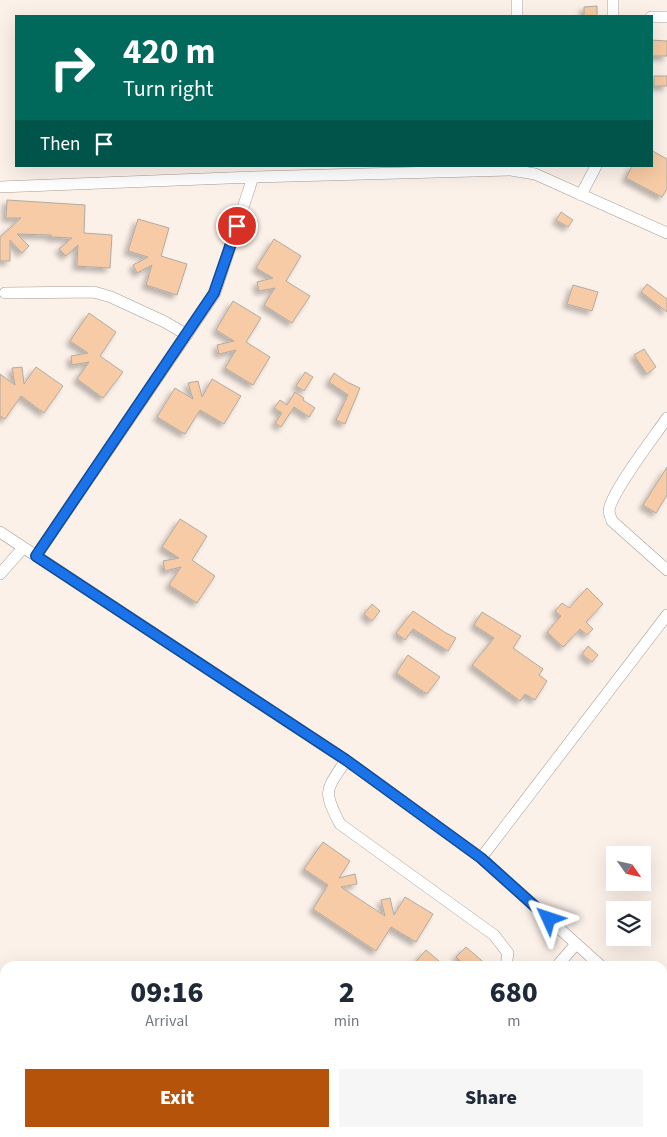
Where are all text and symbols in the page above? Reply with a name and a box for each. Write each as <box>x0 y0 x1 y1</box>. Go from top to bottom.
text: 420 m <box>123 27 215 77</box>
icon: right <box>40 35 105 100</box>
text: Turn right <box>123 73 213 105</box>
icon: arrive <box>90 130 118 158</box>
text: Then <box>40 131 80 158</box>
pin <box>216 205 258 247</box>
icon: arrive <box>223 212 251 240</box>
north arrow <box>606 846 651 891</box>
map controls <box>606 846 651 946</box>
position arrow <box>522 892 574 944</box>
button: layers <box>606 901 651 946</box>
text: 09:16 <box>130 971 204 1014</box>
text: 2 <box>339 971 355 1014</box>
text: 680 <box>490 971 538 1014</box>
text: Arrival <box>145 1010 188 1032</box>
text: min <box>334 1010 360 1032</box>
text: m <box>507 1010 520 1032</box>
button: Exit <box>25 1069 329 1127</box>
button: Share <box>339 1069 643 1127</box>

